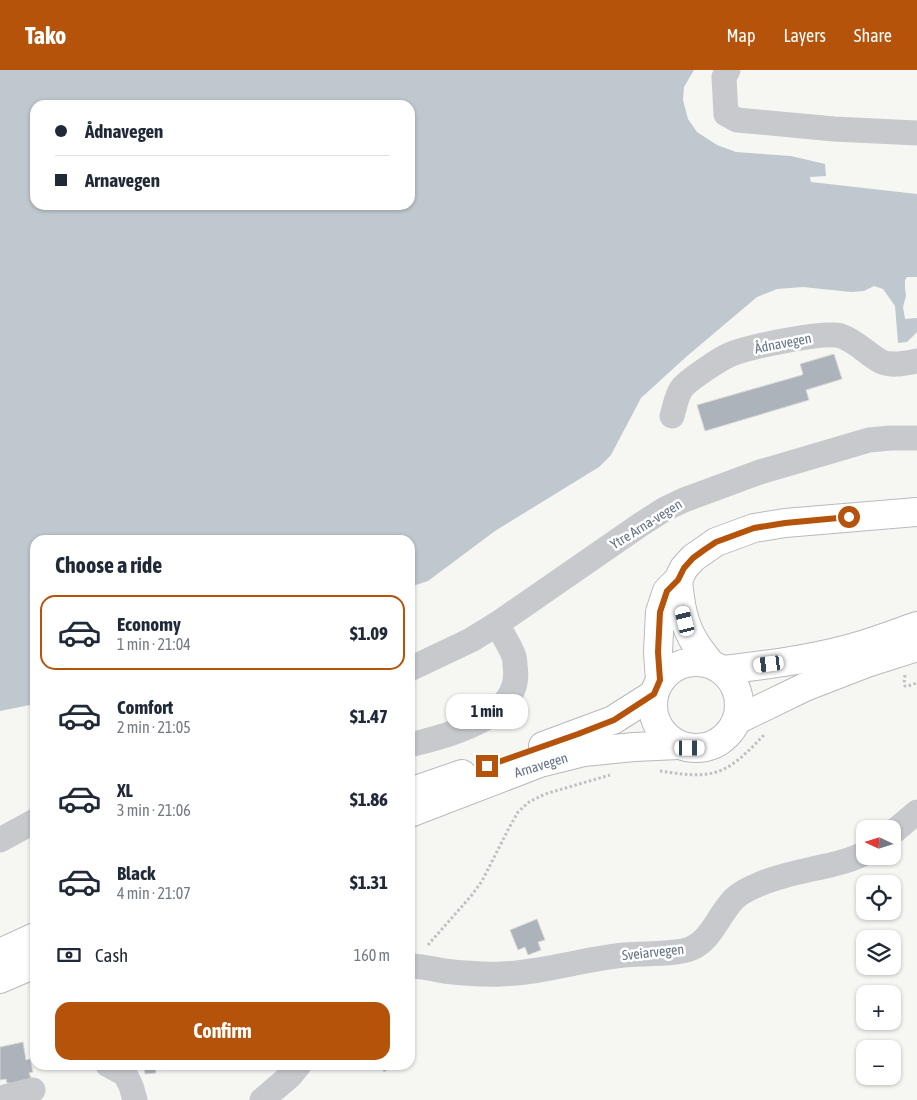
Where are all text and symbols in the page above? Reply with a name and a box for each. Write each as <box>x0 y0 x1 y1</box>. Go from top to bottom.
text: Tako <box>25 22 66 49</box>
text: Map <box>726 25 755 46</box>
text: Layers <box>783 25 826 46</box>
text: Share <box>854 25 892 46</box>
text: Ådnavegen <box>85 120 163 142</box>
text: Arnavegen <box>85 169 160 191</box>
street label: Ådnavegen <box>753 329 813 356</box>
street label: Ytre Arna-vegen <box>607 496 685 552</box>
route start <box>838 506 860 528</box>
text: Choose a ride <box>55 552 162 578</box>
car <box>674 605 695 637</box>
icon: car <box>57 610 102 655</box>
text: Economy <box>117 613 181 635</box>
text: $1.09 <box>350 622 388 644</box>
text: 1 min · 21:04 <box>117 635 191 653</box>
car <box>753 655 784 673</box>
icon: car <box>57 693 102 738</box>
callout: 1 min <box>446 694 528 728</box>
text: Comfort <box>117 696 173 718</box>
text: 1 min <box>471 702 503 720</box>
text: $1.47 <box>350 705 388 727</box>
text: 2 min · 21:05 <box>117 718 191 736</box>
car <box>675 741 705 756</box>
street label: Arnavegen <box>512 749 570 781</box>
route end <box>476 755 498 777</box>
icon: car <box>57 776 102 821</box>
text: XL <box>117 779 133 801</box>
text: $1.86 <box>350 788 388 810</box>
text: 3 min · 21:06 <box>117 801 191 819</box>
north arrow <box>856 820 901 865</box>
map controls <box>856 820 901 1085</box>
icon: car <box>57 859 102 904</box>
text: Black <box>117 862 155 884</box>
text: $1.31 <box>350 871 388 893</box>
button: locate <box>856 875 901 920</box>
text: 4 min · 21:07 <box>117 884 191 902</box>
button: layers <box>856 930 901 975</box>
icon: cash <box>55 941 83 969</box>
street label: Sveiarvegen <box>621 941 685 963</box>
text: Cash <box>95 944 128 966</box>
text: 160 m <box>354 946 390 964</box>
button: + <box>856 985 901 1030</box>
button: Confirm <box>55 1002 390 1060</box>
button: − <box>856 1040 901 1085</box>

